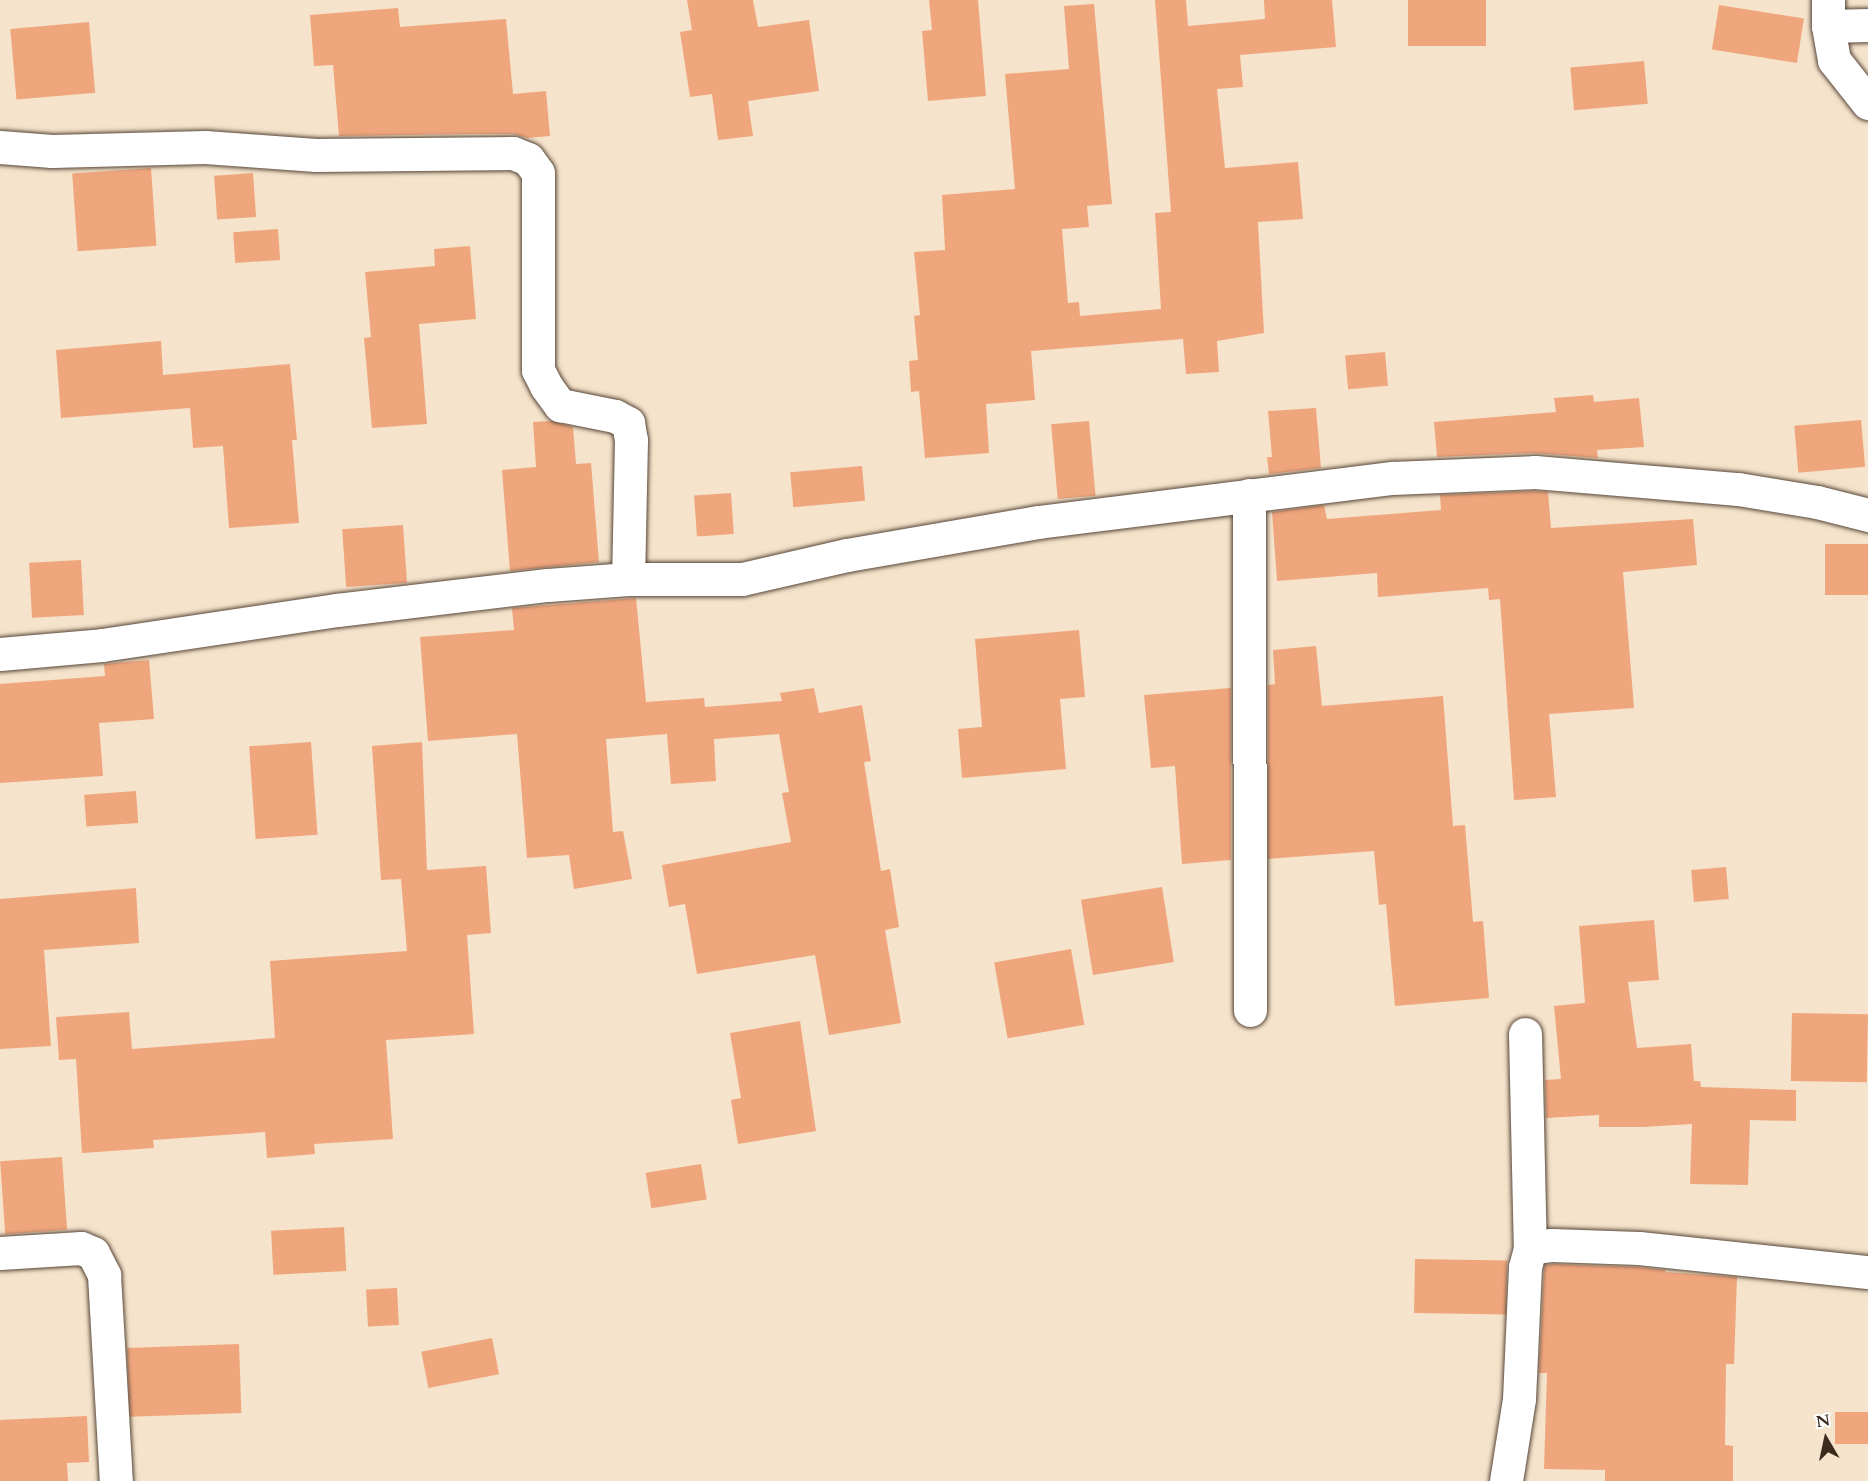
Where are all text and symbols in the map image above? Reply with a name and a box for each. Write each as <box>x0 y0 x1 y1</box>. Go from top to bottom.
north arrow <box>1796 1409 1856 1469</box>
text: N <box>1815 1409 1832 1433</box>

